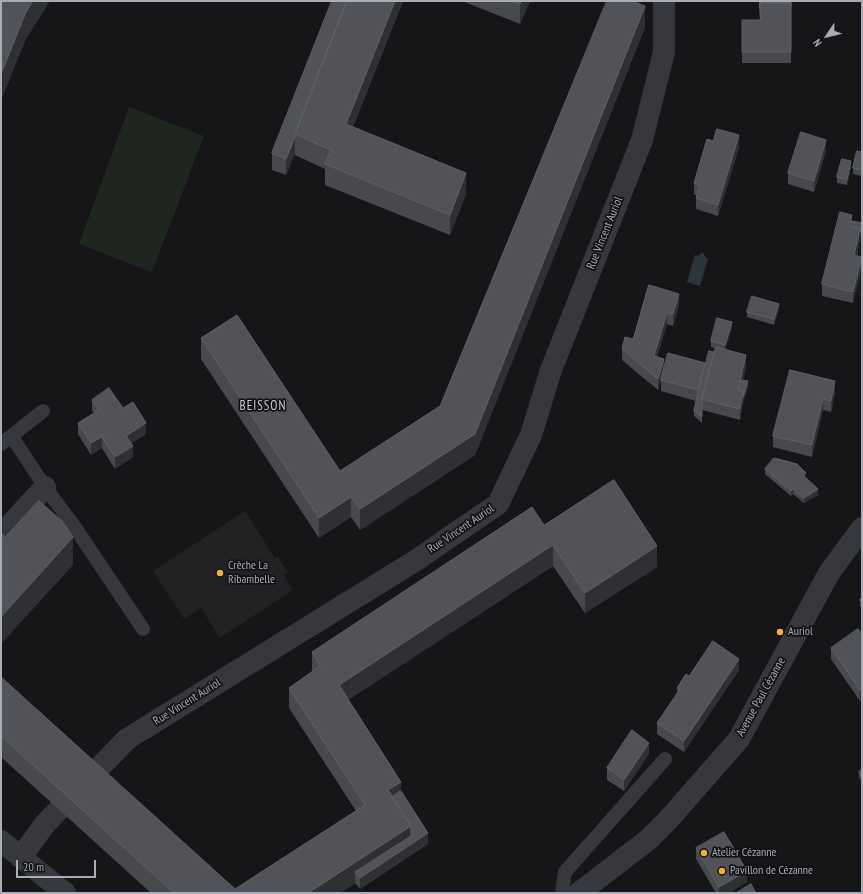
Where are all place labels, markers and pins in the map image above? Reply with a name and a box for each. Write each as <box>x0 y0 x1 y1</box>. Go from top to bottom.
place label: Crèche La Ribambelle <box>228 559 275 587</box>
marker: Crèche La Ribambelle <box>215 568 225 578</box>
place label: Auriol <box>788 625 813 639</box>
marker: Auriol <box>775 627 785 637</box>
place label: Atelier Cézanne <box>712 846 776 860</box>
marker: Atelier Cézanne <box>699 848 709 858</box>
place label: Pavillon de Cézanne <box>730 864 813 878</box>
marker: Pavillon de Cézanne <box>717 866 727 876</box>

